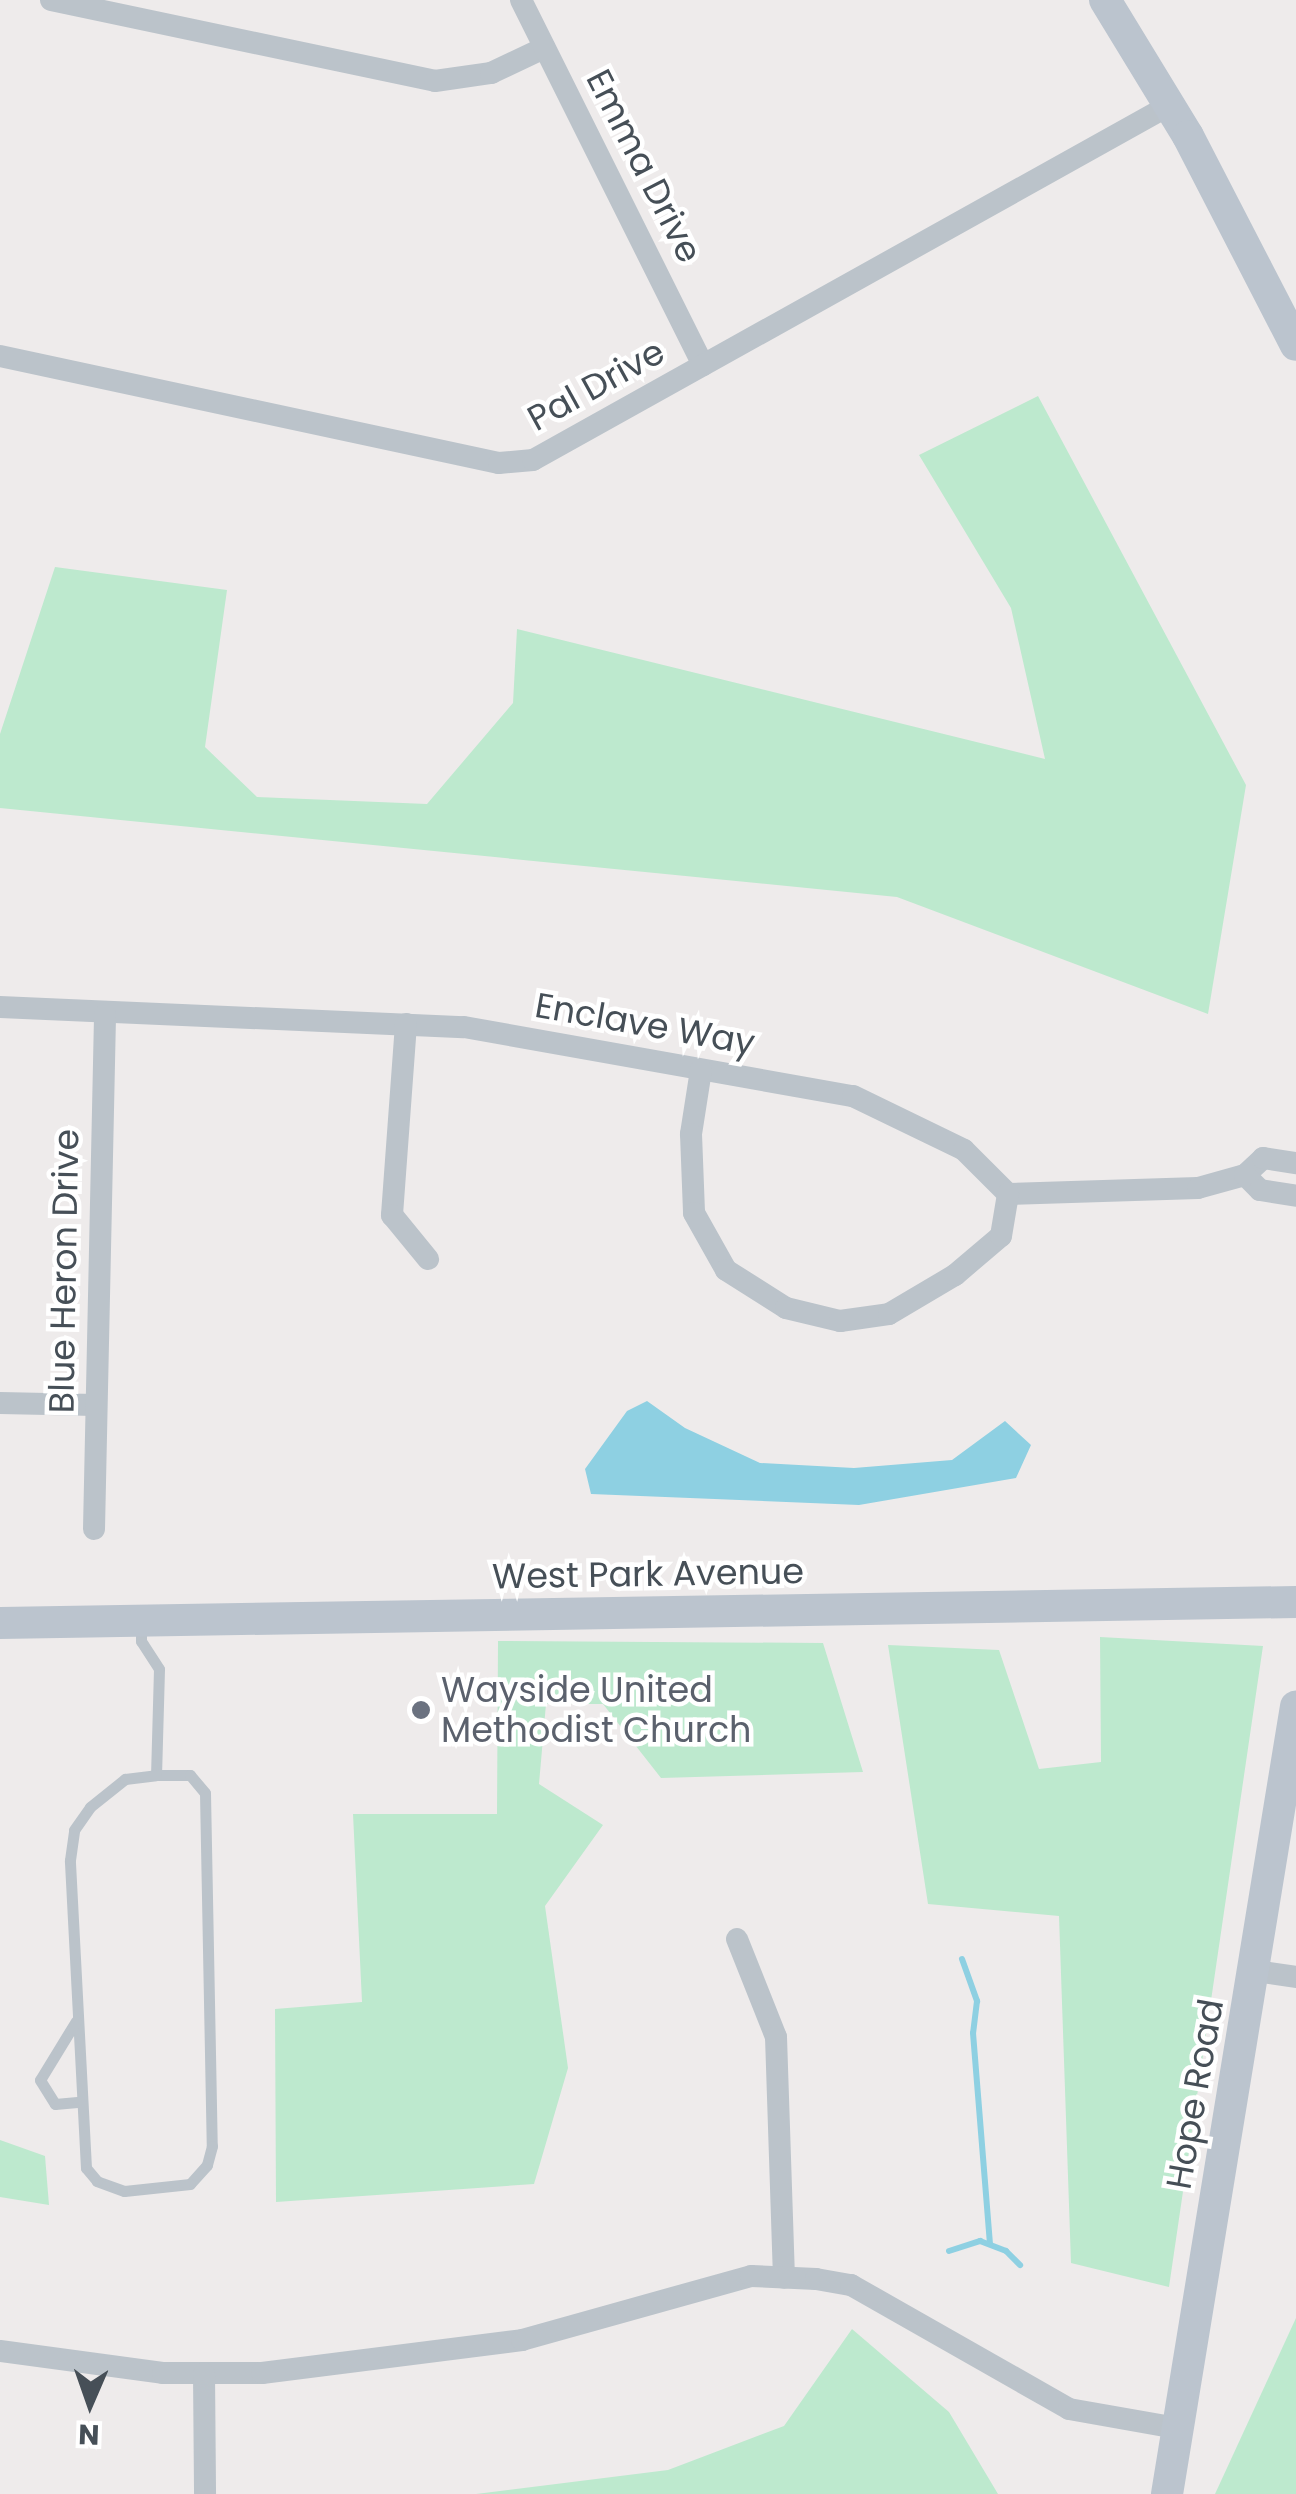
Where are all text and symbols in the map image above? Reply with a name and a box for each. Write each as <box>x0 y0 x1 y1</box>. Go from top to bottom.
street label: Emma Drive <box>577 63 711 269</box>
street label: Pal Drive <box>520 330 672 440</box>
street label: Enclave Way <box>532 984 758 1064</box>
street label: Blue Heron Drive <box>41 1128 87 1414</box>
street label: West Park Avenue <box>492 1550 804 1598</box>
place label: Wayside United Methodist Church <box>441 1669 752 1751</box>
marker: Wayside United Methodist Church <box>410 1699 432 1721</box>
street label: Hope Road <box>1158 1996 1232 2192</box>
north arrow <box>40 2354 140 2454</box>
text: N <box>78 2415 100 2454</box>

